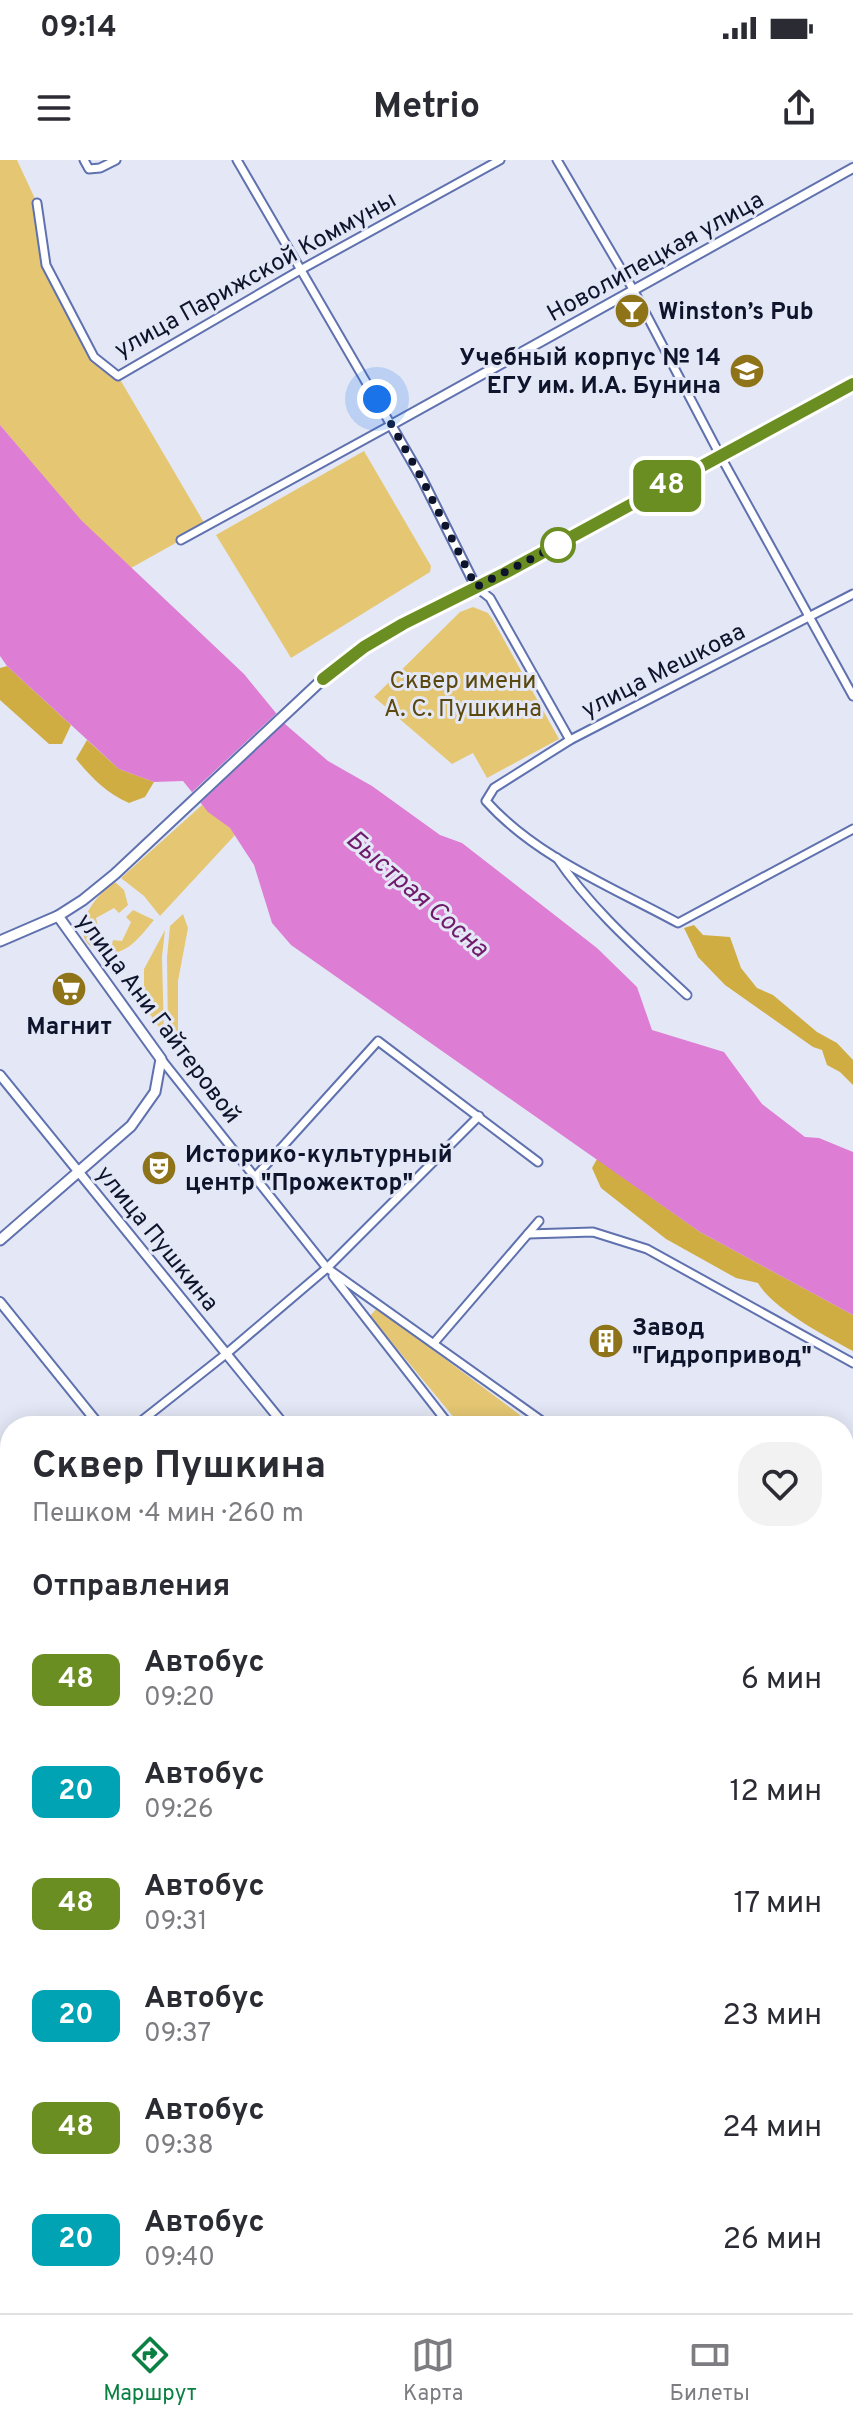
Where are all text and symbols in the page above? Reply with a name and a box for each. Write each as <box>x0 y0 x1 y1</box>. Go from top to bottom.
text: 09:14 <box>40 10 117 47</box>
text: Metrio <box>373 85 480 131</box>
icon: menu <box>32 86 76 130</box>
icon: share <box>777 86 821 130</box>
street label: улица Парижской Коммуны <box>110 186 402 366</box>
street label: Новолипецкая улица <box>542 186 770 330</box>
bar icon: Winston’s Pub <box>613 292 651 330</box>
place label: Winston’s Pub <box>658 298 814 328</box>
place label: Учебный корпус № 14 ЕГУ им. И.А. Бунина <box>459 344 721 402</box>
school or university icon: Учебный корпус № 14 ЕГУ им. И.А. Бунина <box>728 352 766 390</box>
your location <box>357 379 397 419</box>
line badge: 48 <box>631 460 703 512</box>
text: 48 <box>649 468 685 504</box>
unlabelled marker <box>541 528 575 562</box>
street label: улица Мешкова <box>577 618 751 726</box>
park label: Сквер имени А. С. Пушкина <box>384 667 542 725</box>
water label: Быстрая Сосна <box>338 824 495 966</box>
street label: улица Ани Гайтеровой <box>68 908 246 1130</box>
supermarket icon: Магнит <box>50 970 88 1008</box>
place label: Магнит <box>26 1013 112 1043</box>
place label: Историко-культурный центр "Прожектор" <box>185 1141 453 1199</box>
theatre icon: Историко-культурный центр "Прожектор" <box>140 1149 178 1187</box>
street label: улица Пушкина <box>89 1160 224 1318</box>
place label: Завод "Гидропривод" <box>632 1314 812 1372</box>
building icon: Завод "Гидропривод" <box>587 1322 625 1360</box>
button: heart <box>738 1442 822 1526</box>
text: Сквер Пушкина <box>32 1443 326 1492</box>
text: Пешком · 4 мин · 260 m <box>32 1498 304 1531</box>
text: Отправления <box>32 1569 230 1606</box>
text: Автобус <box>144 1645 265 1682</box>
text: 48 <box>58 1662 94 1698</box>
text: 6 мин <box>741 1662 822 1699</box>
text: 09:20 <box>144 1682 215 1715</box>
text: Автобус <box>144 1757 265 1794</box>
text: 20 <box>58 1774 94 1810</box>
text: 12 мин <box>729 1774 822 1811</box>
text: 09:26 <box>144 1794 214 1827</box>
text: Автобус <box>144 1869 265 1906</box>
text: 48 <box>58 1886 94 1922</box>
text: 17 мин <box>733 1886 822 1923</box>
text: 09:31 <box>144 1906 207 1939</box>
text: Автобус <box>144 1981 265 2018</box>
text: 20 <box>58 1998 94 2034</box>
text: 23 мин <box>723 1998 822 2035</box>
text: 09:37 <box>144 2018 211 2051</box>
text: Автобус <box>144 2093 265 2130</box>
text: 48 <box>58 2110 94 2146</box>
text: 24 мин <box>722 2110 822 2147</box>
text: 09:38 <box>144 2130 214 2163</box>
text: Автобус <box>144 2205 265 2242</box>
text: 20 <box>58 2222 94 2258</box>
text: 26 мин <box>723 2222 822 2259</box>
text: 09:40 <box>144 2242 215 2275</box>
tab: Маршрут <box>103 2333 197 2408</box>
tab: Карта <box>403 2333 463 2408</box>
tab: Билеты <box>670 2333 750 2408</box>

